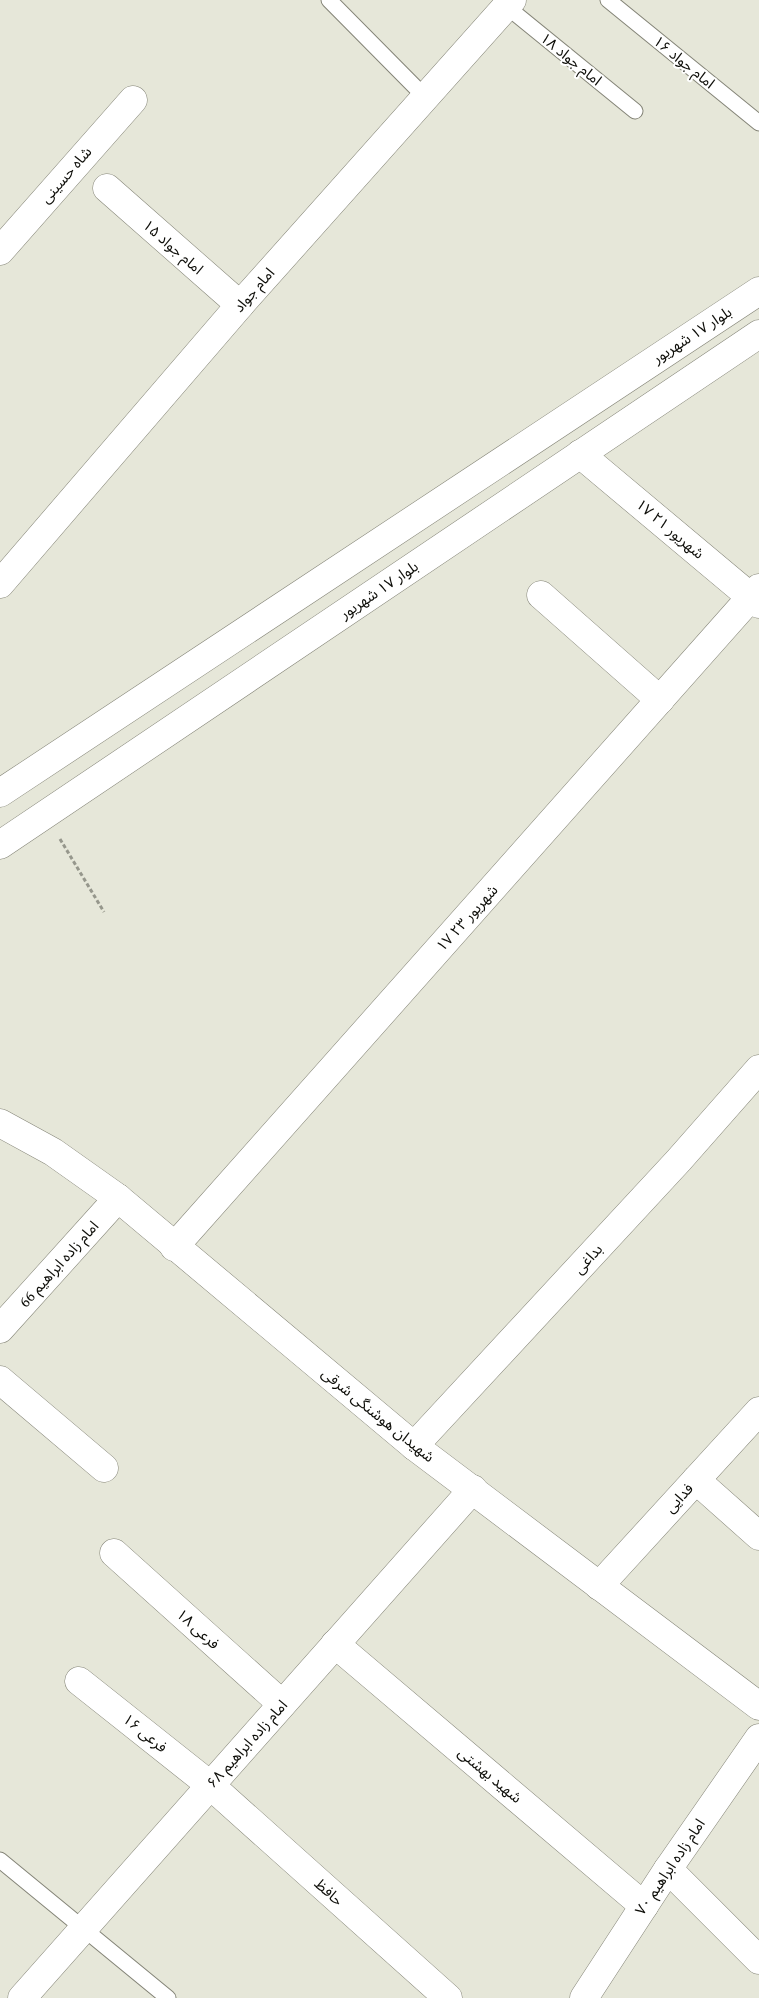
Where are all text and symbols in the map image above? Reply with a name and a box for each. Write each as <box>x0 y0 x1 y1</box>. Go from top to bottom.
street label: امام جواد ۱۸ <box>535 27 607 91</box>
street label: امام جواد ۱۶ <box>648 30 720 94</box>
street label: شاه حسینی <box>35 142 96 208</box>
street label: امام جواد ۱۵ <box>138 214 208 280</box>
street label: امام جواد <box>228 263 280 317</box>
street label: بلوار ۱۷ شهریور <box>647 301 736 369</box>
street label: ۱۷ شهریور ۲۱ <box>632 494 709 564</box>
street label: بلوار ۱۷ شهریور <box>334 555 422 624</box>
street label: ۱۷ شهریور ۲۳ <box>431 880 502 956</box>
street label: امام زاده ابراهیم 66 <box>14 1216 104 1312</box>
street label: بداغی <box>568 1239 607 1278</box>
street label: شهیدان هوشنگی شرقی <box>317 1362 440 1467</box>
street label: فدایی <box>659 1478 698 1517</box>
street label: فرعی ۱۸ <box>172 1604 225 1654</box>
street label: امام زاده ابراهیم ۶۸ <box>201 1695 293 1793</box>
street label: فرعی ۱۶ <box>119 1708 172 1757</box>
street label: شهید بهشتی <box>454 1742 527 1808</box>
street label: امام زاده ابراهیم ۷۰ <box>630 1814 710 1920</box>
street label: حافظ <box>310 1873 349 1910</box>

